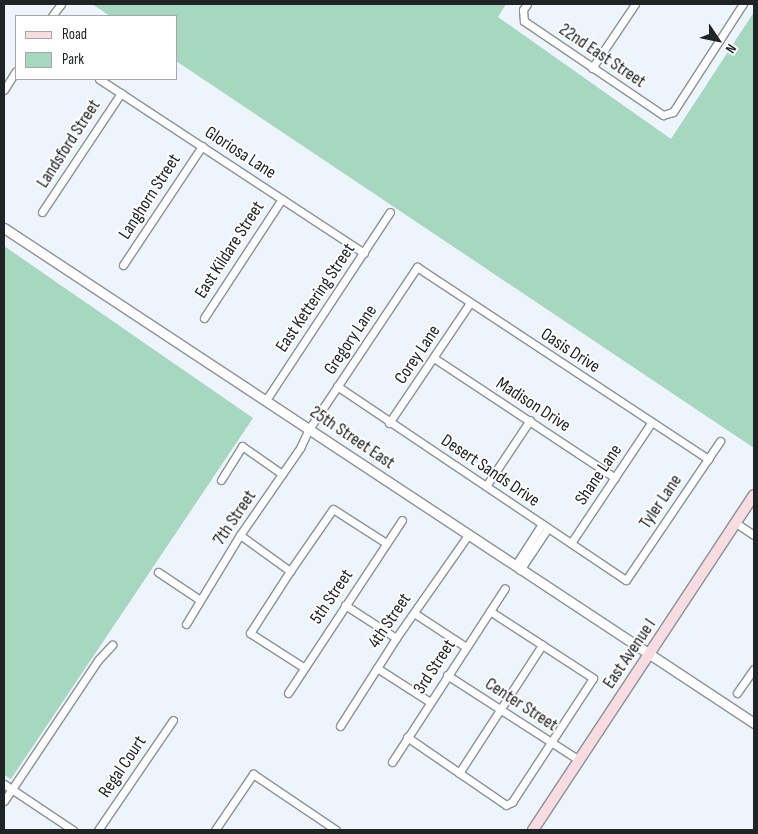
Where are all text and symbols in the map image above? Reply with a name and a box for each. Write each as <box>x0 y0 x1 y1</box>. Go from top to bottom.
legend <box>15 15 178 80</box>
north arrow <box>693 15 743 65</box>
street label: 22nd East Street <box>555 19 649 93</box>
text: Road <box>62 25 87 44</box>
text: N <box>722 41 740 57</box>
text: Park <box>62 50 84 69</box>
street label: Landsford Street <box>33 96 105 192</box>
street label: Gloriosa Lane <box>200 122 280 184</box>
street label: Langhorn Street <box>114 150 186 244</box>
street label: East Kildare Street <box>191 198 269 302</box>
street label: East Kettering Street <box>272 240 360 356</box>
street label: Gregory Lane <box>320 301 382 379</box>
street label: Corey Lane <box>390 321 446 389</box>
street label: Oasis Drive <box>536 324 604 378</box>
street label: Madison Drive <box>492 373 574 437</box>
street label: 25th Street East <box>306 402 398 474</box>
street label: Desert Sands Drive <box>437 430 543 512</box>
street label: Shane Lane <box>571 440 627 510</box>
street label: Tyler Lane <box>635 471 687 533</box>
street label: 7th Street <box>209 487 261 549</box>
street label: 5th Street <box>306 566 358 628</box>
street label: 4th Street <box>364 589 416 653</box>
street label: East Avenue I <box>599 615 661 693</box>
street label: 3rd Street <box>409 636 461 698</box>
street label: Center Street <box>481 674 561 736</box>
street label: Regal Court <box>95 732 151 802</box>

